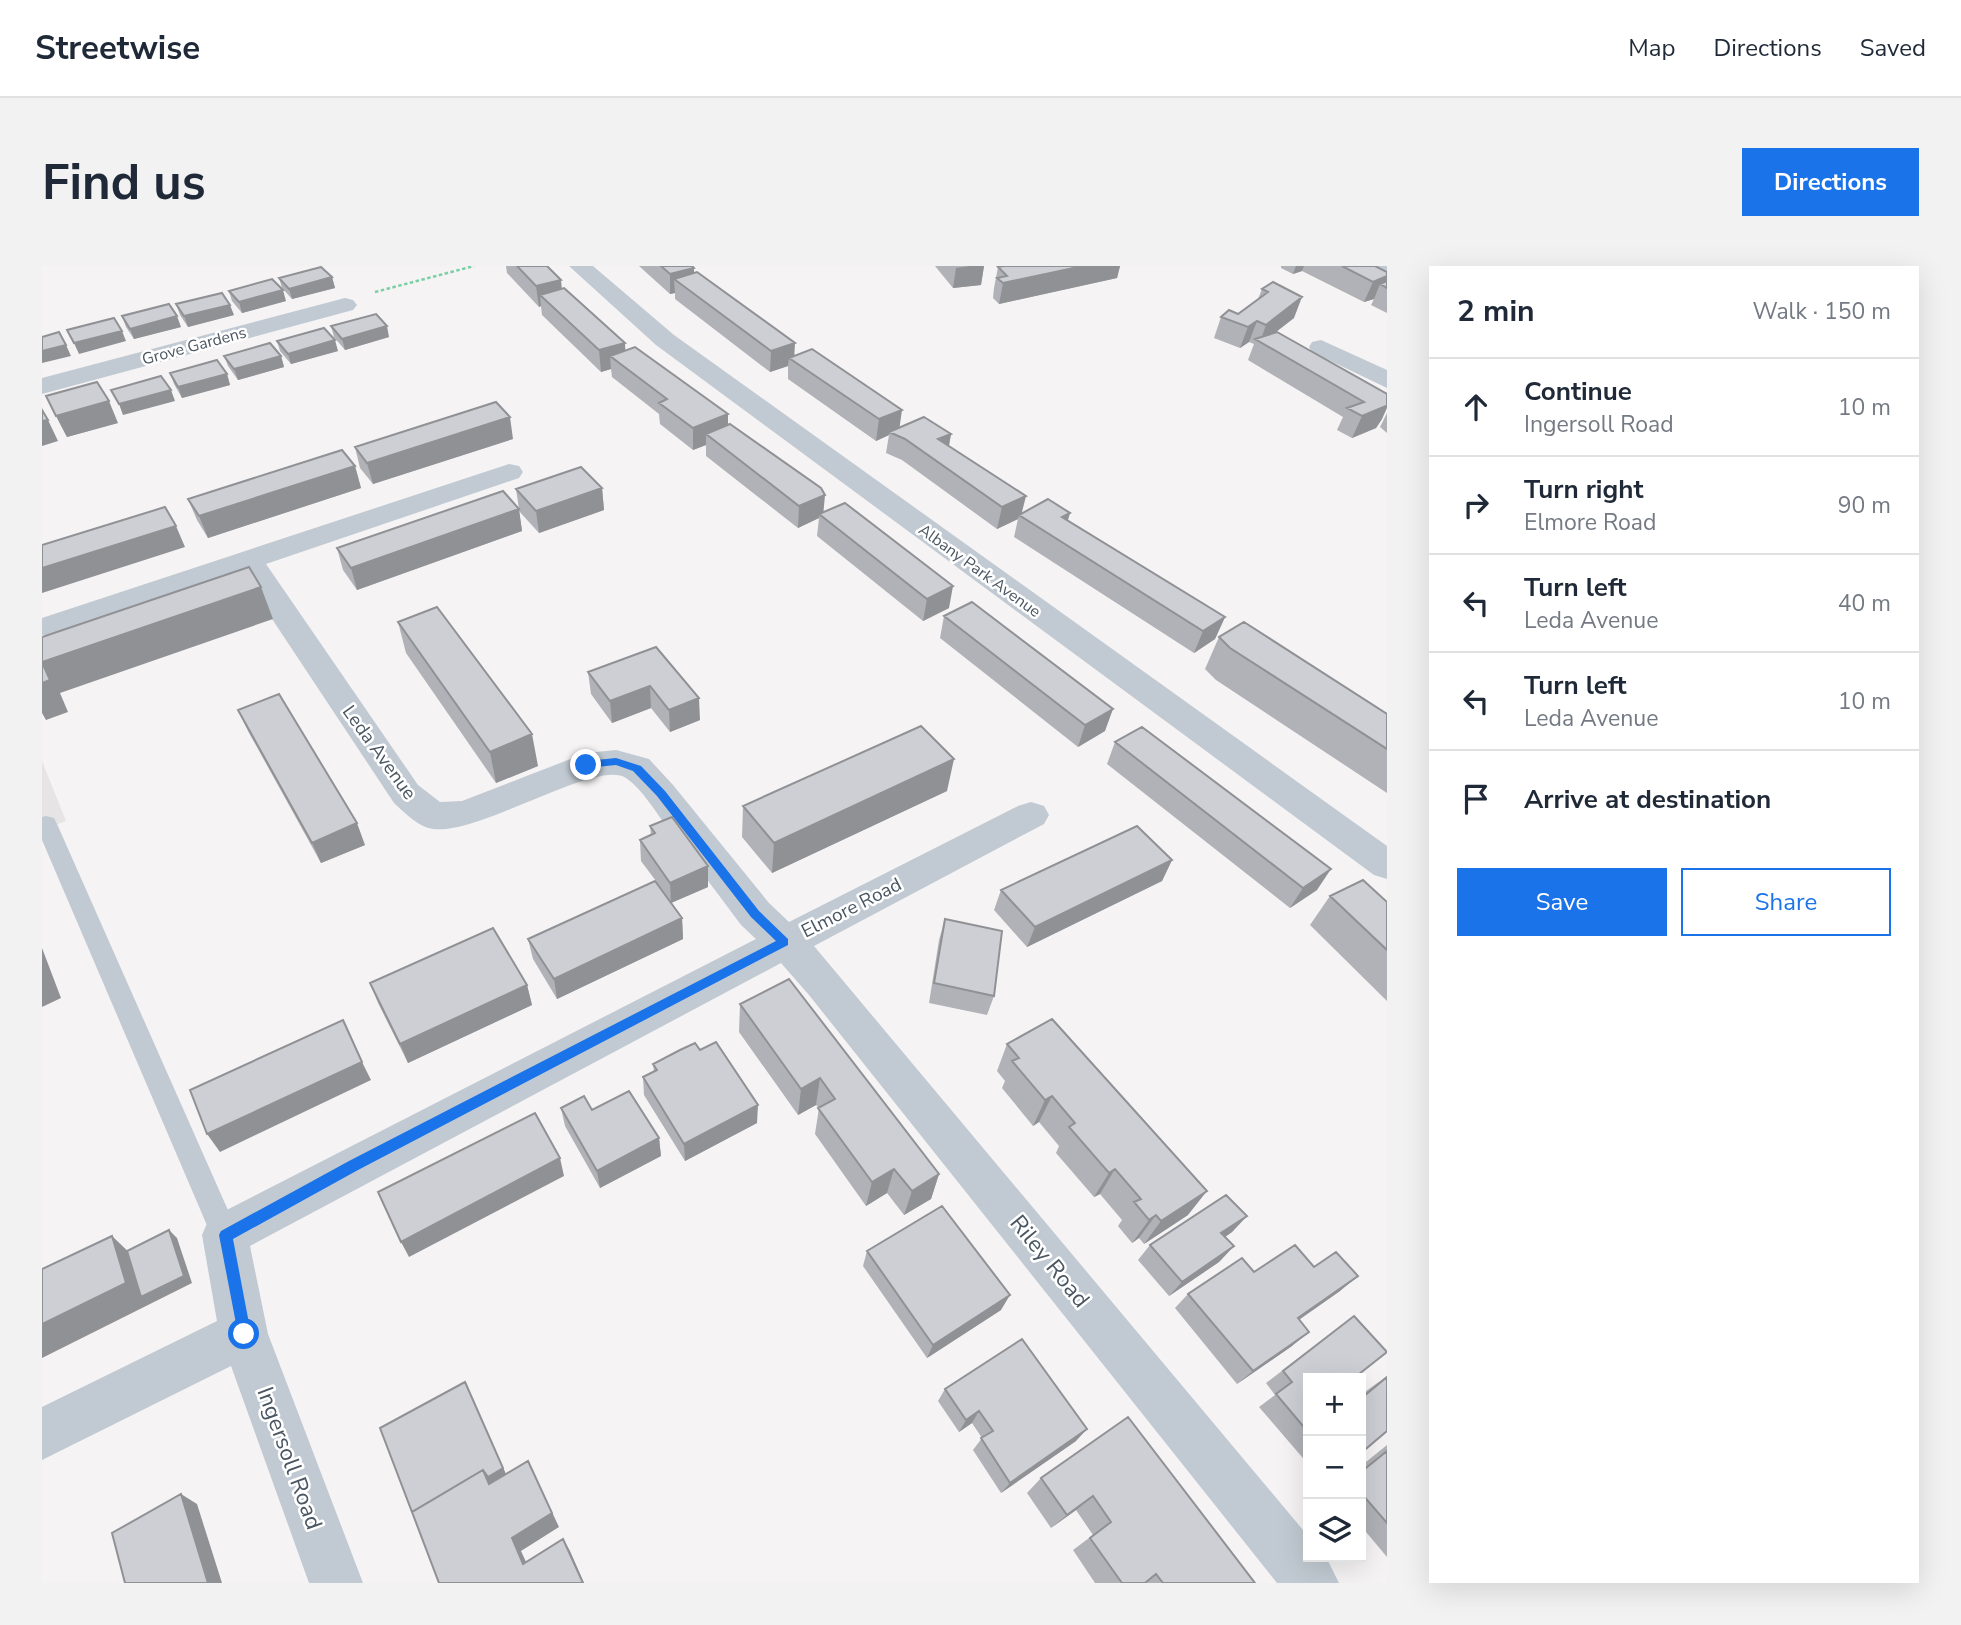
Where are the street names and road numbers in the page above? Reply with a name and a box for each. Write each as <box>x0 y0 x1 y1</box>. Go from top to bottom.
street label: Grove Gardens <box>140 321 249 370</box>
street label: Albany Park Avenue <box>914 519 1045 623</box>
street label: Leda Avenue <box>336 700 422 805</box>
street label: Elmore Road <box>797 871 906 944</box>
street label: Riley Road <box>1003 1209 1097 1314</box>
street label: Ingersoll Road <box>249 1383 330 1534</box>

